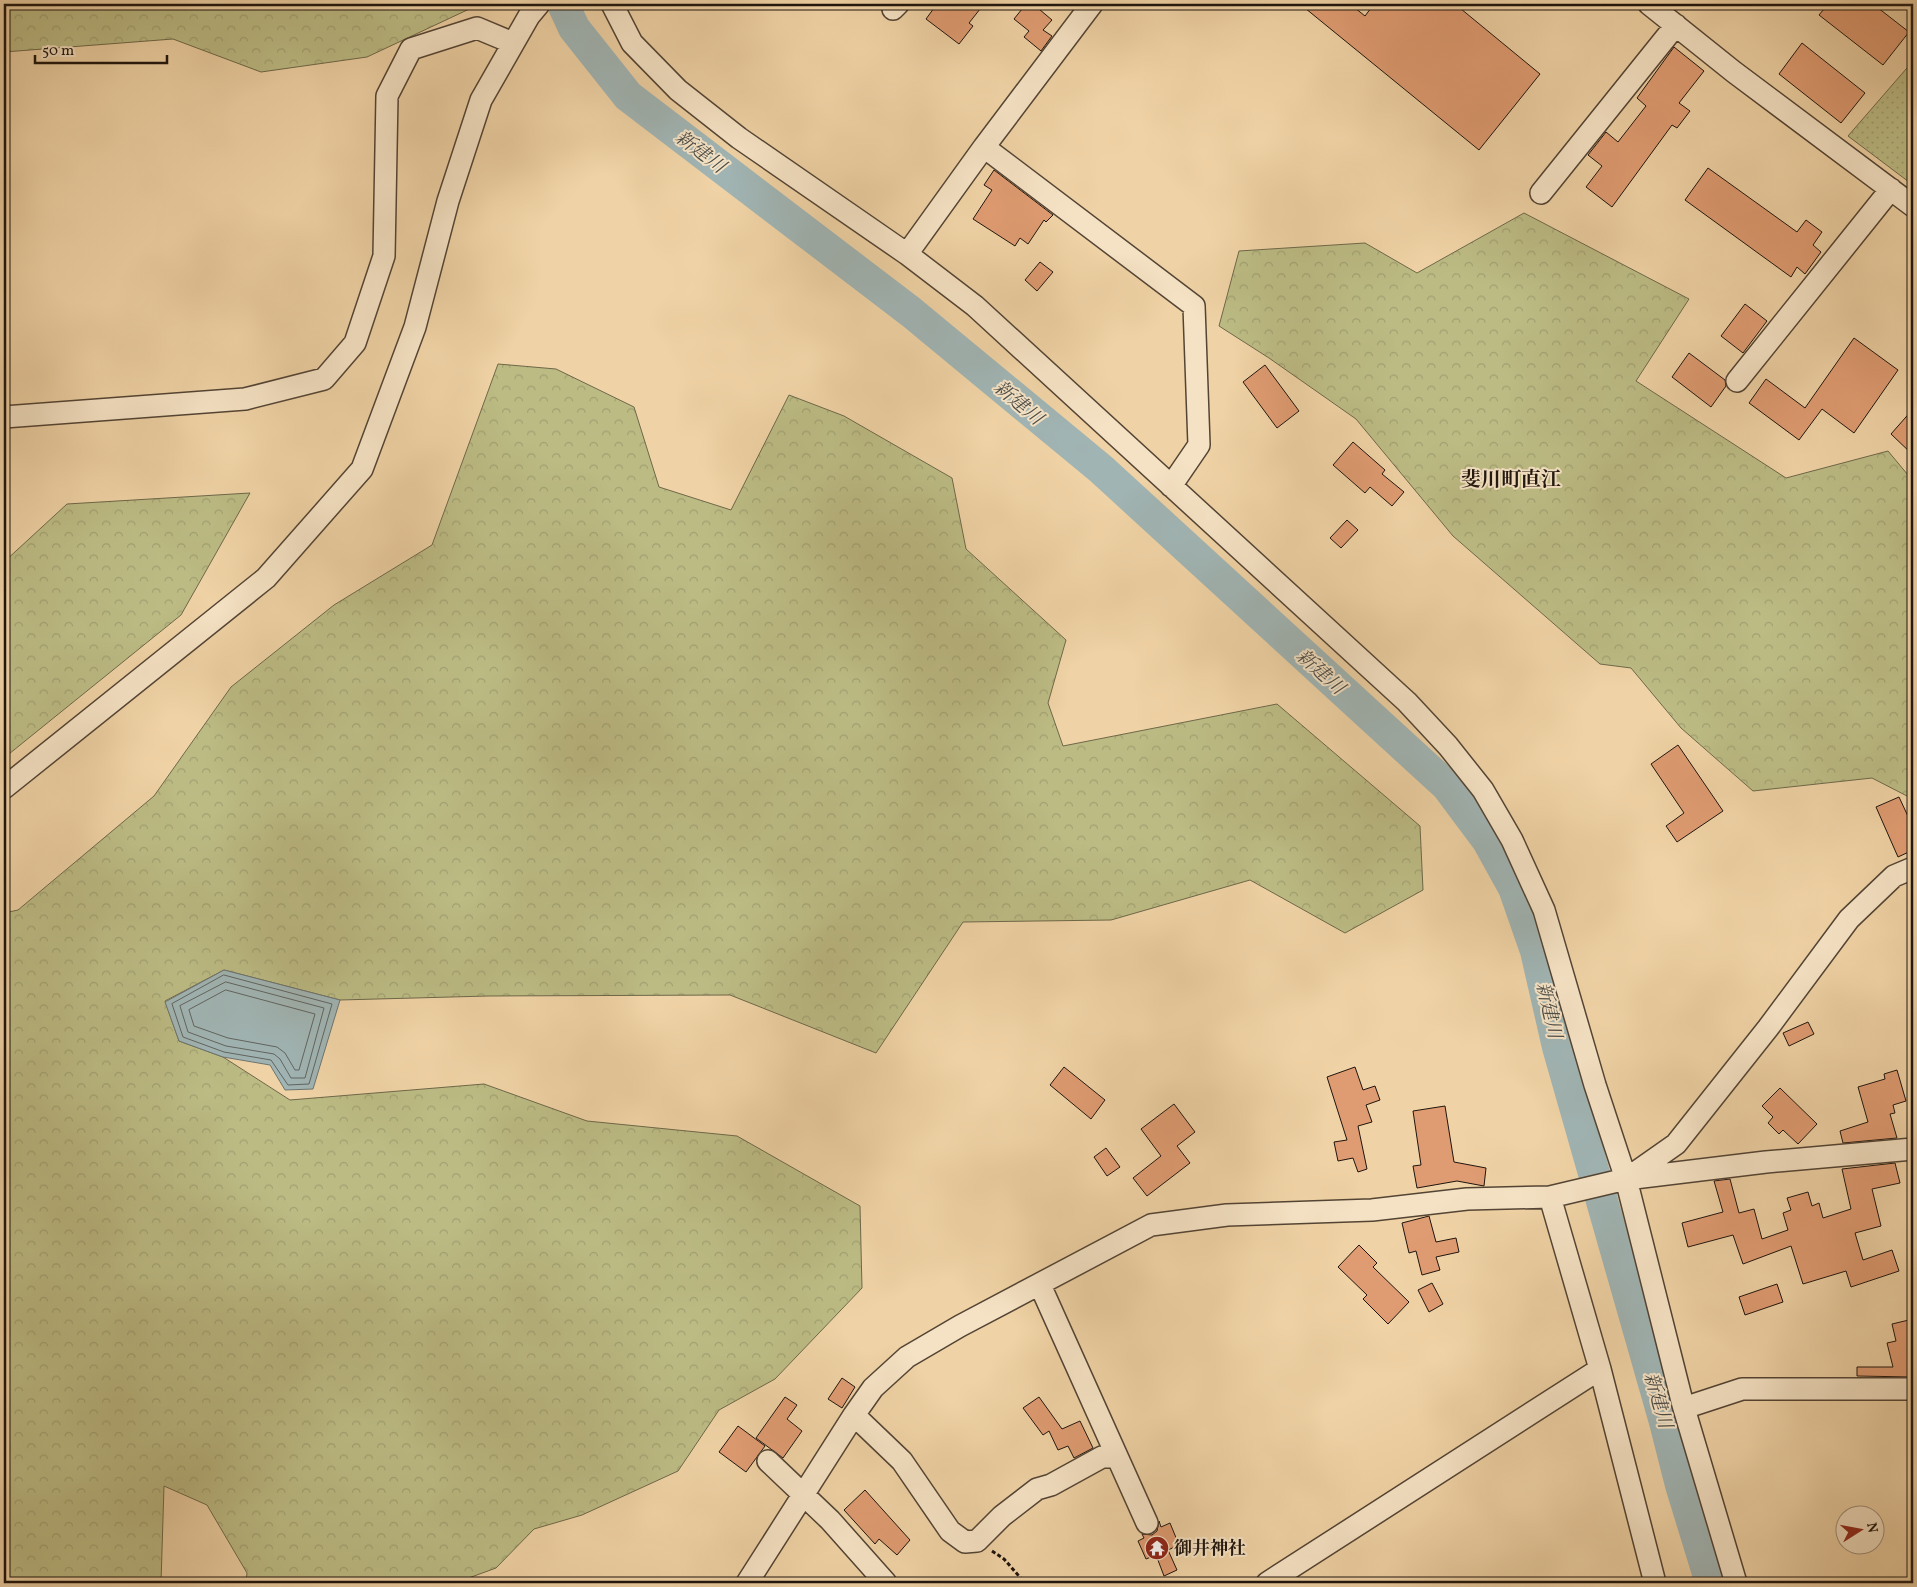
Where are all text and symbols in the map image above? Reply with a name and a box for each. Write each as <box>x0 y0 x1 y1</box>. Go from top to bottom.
scale bar <box>35 32 168 64</box>
text: 50 m <box>42 41 74 62</box>
water label: 新建川 <box>669 125 732 181</box>
water label: 新建川 <box>988 375 1049 433</box>
district label: 斐川町直江 <box>1461 467 1561 495</box>
water label: 新建川 <box>1290 644 1351 703</box>
water label: 新建川 <box>1529 980 1568 1043</box>
water label: 新建川 <box>1637 1370 1678 1433</box>
north arrow <box>1834 1504 1884 1554</box>
text: N <box>1861 1521 1882 1535</box>
temple icon: 御井神社 <box>1144 1535 1170 1561</box>
place label: 御井神社 <box>1174 1537 1246 1562</box>

